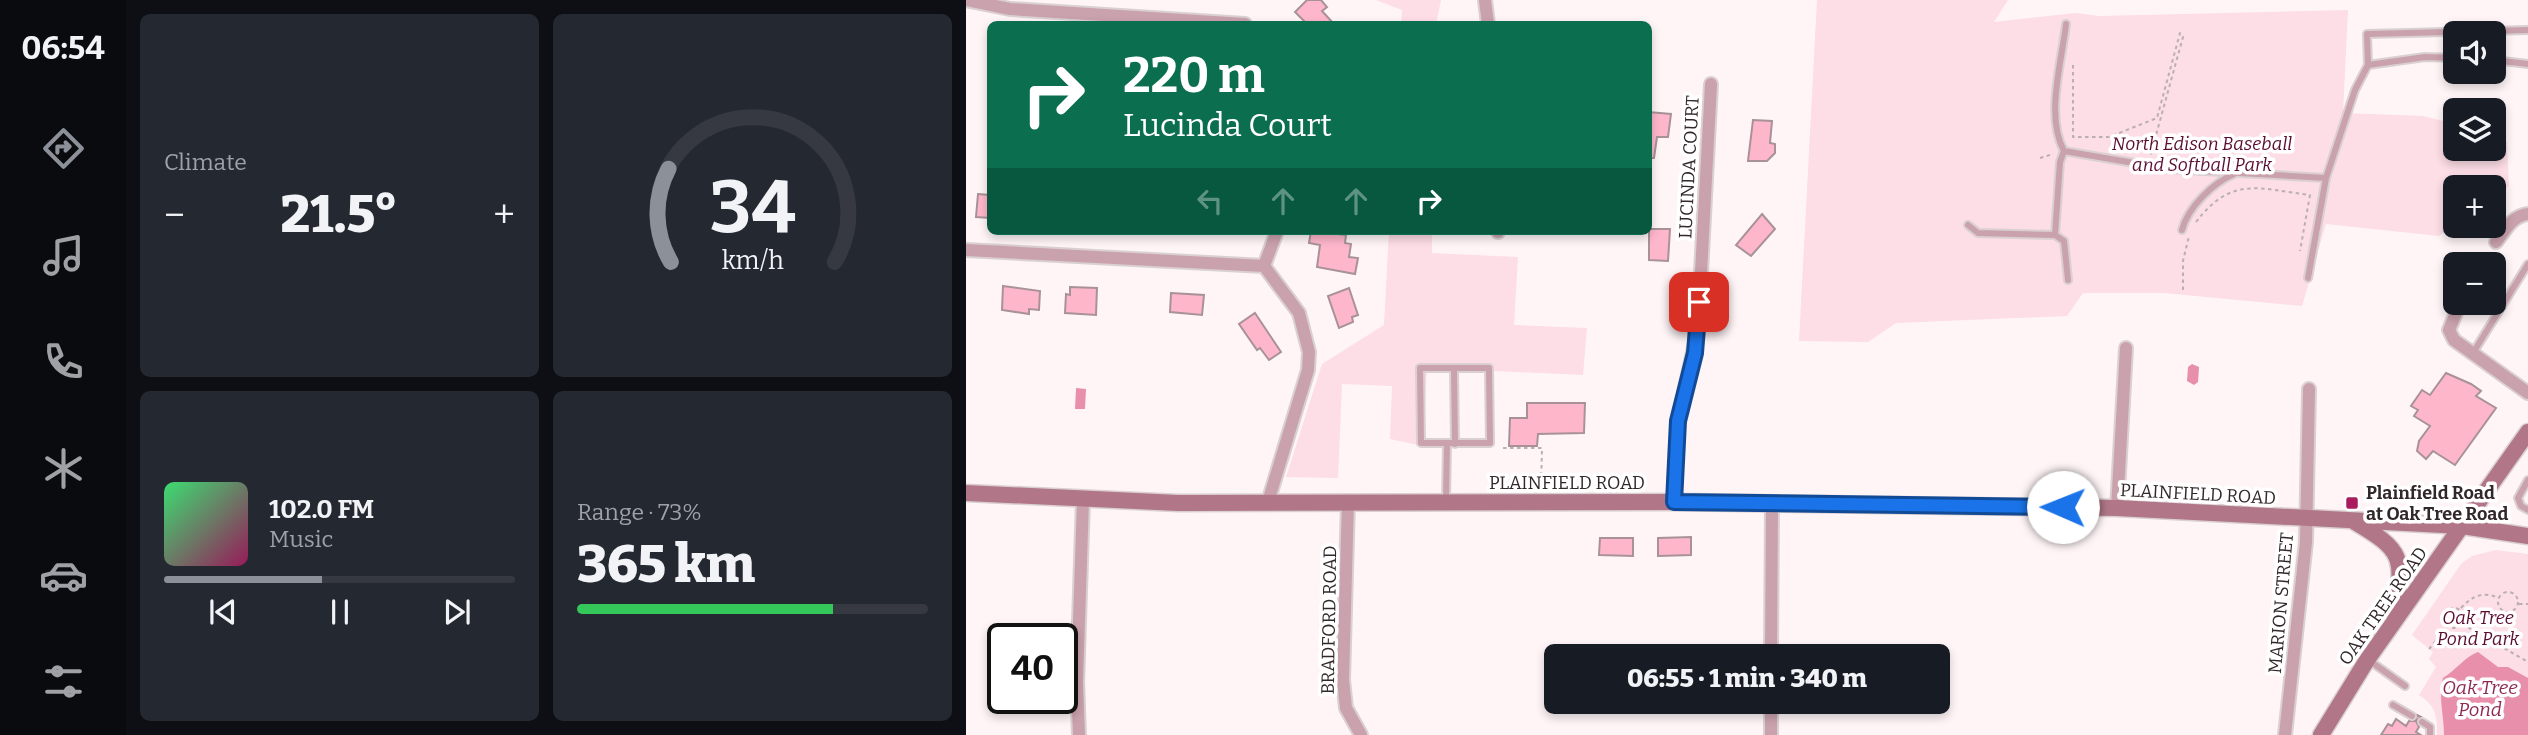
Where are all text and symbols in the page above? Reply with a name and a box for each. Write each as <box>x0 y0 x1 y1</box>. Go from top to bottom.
map controls <box>2443 21 2506 315</box>
button: sound <box>2443 21 2506 84</box>
text: 06:54 <box>21 29 105 67</box>
text: 220 m <box>1123 46 1265 105</box>
icon: right <box>1008 49 1099 140</box>
street label: LUCINDA COURT <box>1674 94 1704 239</box>
button: layers <box>2443 98 2506 161</box>
text: Lucinda Court <box>1123 106 1332 144</box>
icon: directions <box>39 124 88 173</box>
park label: North Edison Baseball and Softball Park <box>2112 133 2292 176</box>
text: Climate <box>164 148 247 176</box>
text: 34 <box>709 164 796 251</box>
button: + <box>2443 175 2506 238</box>
icon: left <box>1191 182 1229 220</box>
icon: ahead <box>1264 182 1302 220</box>
icon: ahead <box>1337 182 1375 220</box>
icon: right <box>1410 182 1448 220</box>
text: 21.5° <box>281 183 398 246</box>
text: − <box>164 192 185 238</box>
text: + <box>493 192 515 238</box>
icon: music <box>39 231 88 280</box>
text: km/h <box>722 245 784 275</box>
button: − <box>2443 252 2506 315</box>
pin <box>1669 272 1729 332</box>
icon: arrive <box>1680 283 1718 321</box>
icon: phone <box>39 337 88 386</box>
icon: climate <box>39 444 88 493</box>
position arrow <box>2026 470 2100 544</box>
street label: PLAINFIELD ROAD <box>1489 472 1645 494</box>
street label: PLAINFIELD ROAD <box>2119 479 2277 509</box>
place label: Plainfield Road at Oak Tree Road <box>2366 482 2508 525</box>
text: 102.0 FM <box>269 494 374 525</box>
marker: Plainfield Road at Oak Tree Road <box>2344 495 2360 511</box>
text: Range · 73% <box>577 498 702 526</box>
text: Music <box>269 525 333 553</box>
street label: MARION STREET <box>2264 531 2298 674</box>
text: 365 km <box>577 533 755 596</box>
street label: OAK TREE ROAD <box>2334 543 2432 669</box>
street label: BRADFORD ROAD <box>1317 545 1341 695</box>
icon: car <box>39 551 88 600</box>
icon: previous <box>204 593 242 631</box>
icon: pause <box>321 593 359 631</box>
icon: next <box>438 593 476 631</box>
park label: Oak Tree Pond Park <box>2437 607 2520 650</box>
speed limit sign: 40 <box>987 623 1078 714</box>
icon: filters <box>39 657 88 706</box>
text: 06:55 · 1 min · 340 m <box>1627 663 1867 694</box>
water label: Oak Tree Pond <box>2442 676 2518 721</box>

